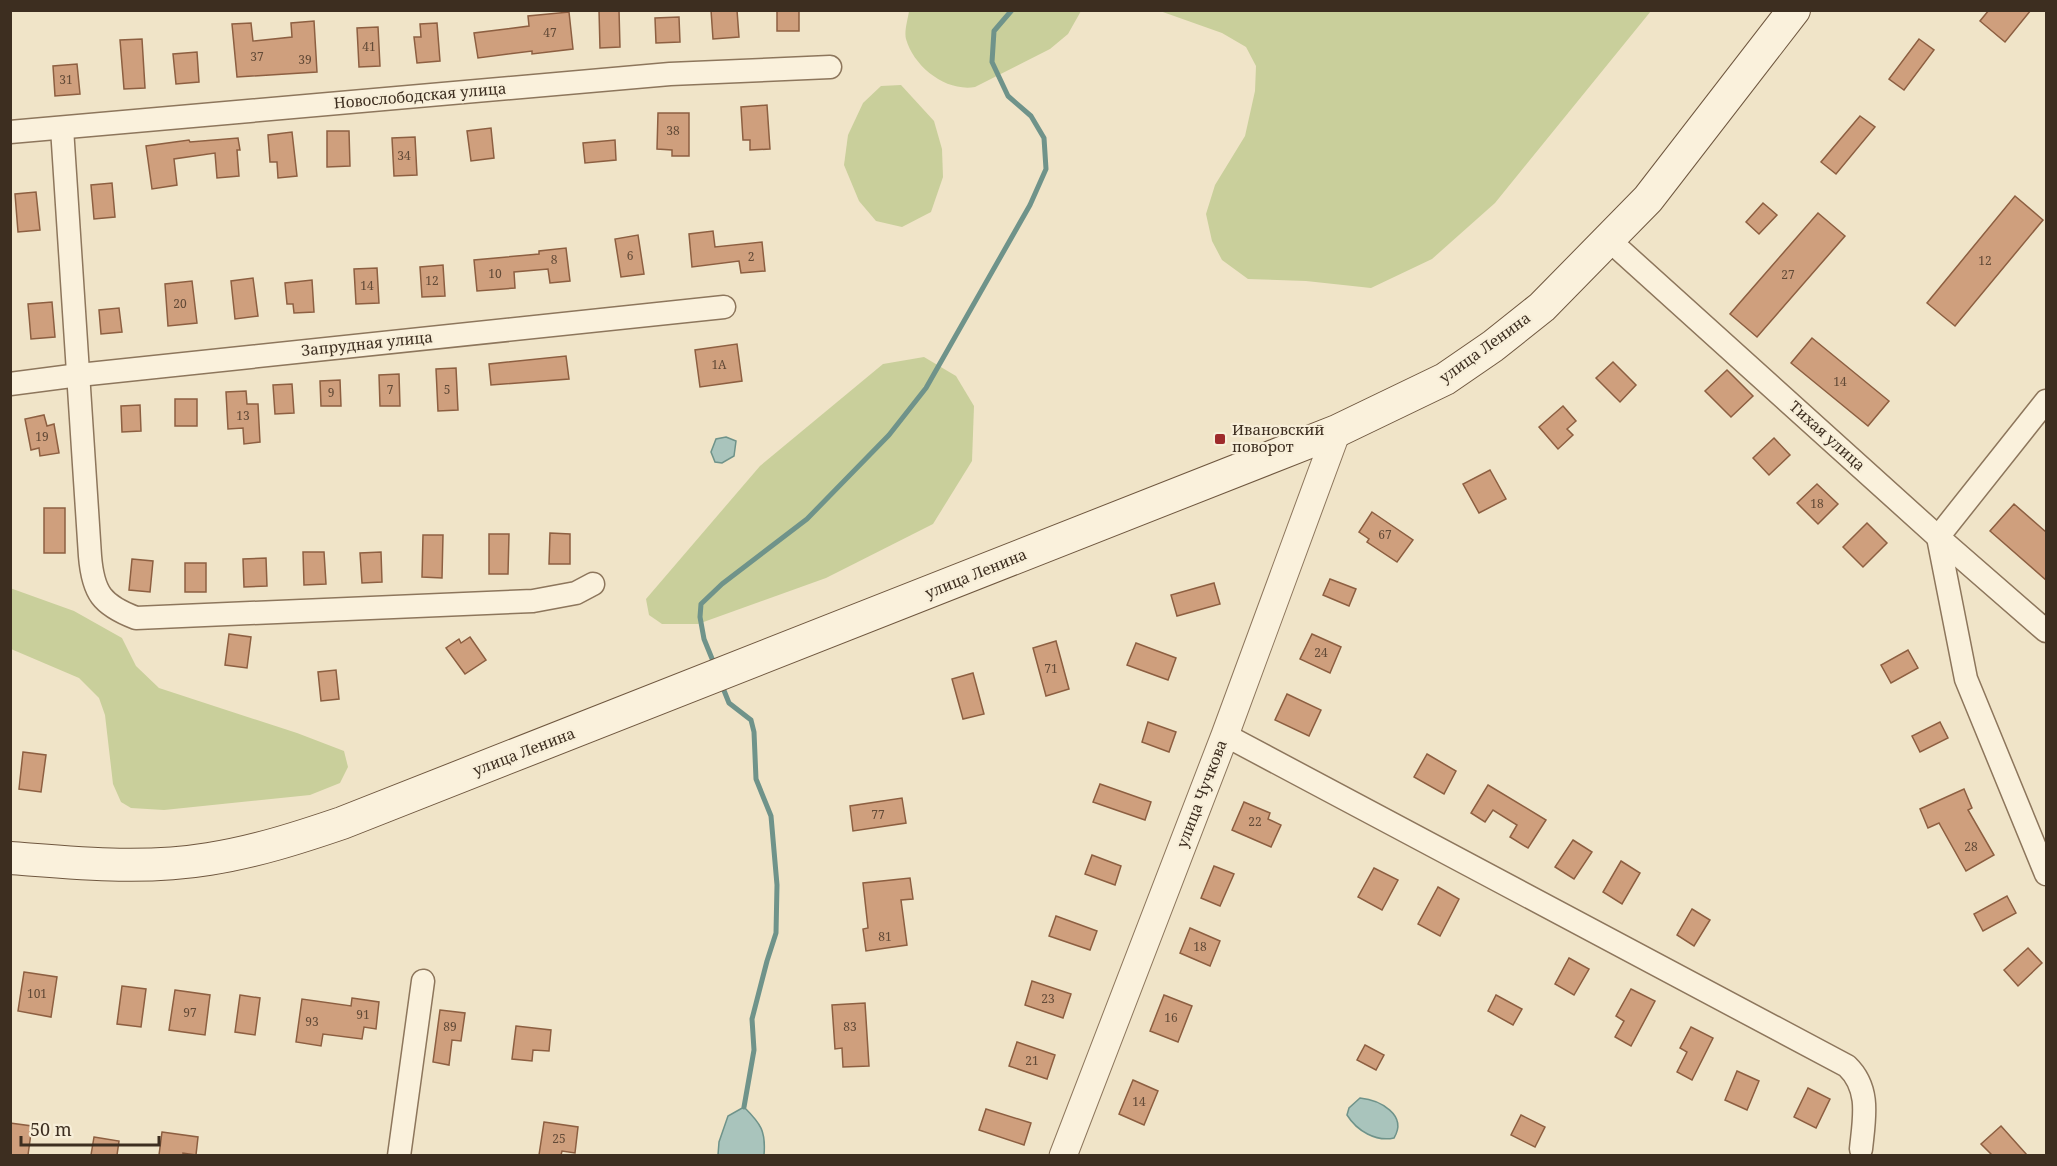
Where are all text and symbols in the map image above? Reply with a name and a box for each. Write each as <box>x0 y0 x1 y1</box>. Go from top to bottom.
house number: 47 <box>543 24 557 41</box>
house number: 41 <box>362 38 376 55</box>
house number: 37 <box>250 48 264 65</box>
house number: 39 <box>298 51 312 68</box>
house number: 31 <box>59 71 73 88</box>
street label: Новослободская улица <box>333 77 507 113</box>
house number: 38 <box>666 122 680 139</box>
house number: 34 <box>397 147 411 164</box>
house number: 6 <box>627 247 634 264</box>
house number: 2 <box>748 248 754 265</box>
house number: 8 <box>551 251 558 268</box>
house number: 12 <box>1978 252 1992 269</box>
house number: 10 <box>488 265 502 282</box>
house number: 27 <box>1781 266 1795 283</box>
house number: 12 <box>425 272 439 289</box>
house number: 14 <box>360 277 374 294</box>
house number: 20 <box>173 295 187 312</box>
street label: улица Ленина <box>1435 307 1534 387</box>
street label: Запрудная улица <box>300 326 434 360</box>
house number: 1А <box>711 356 727 373</box>
house number: 14 <box>1833 373 1847 390</box>
house number: 7 <box>387 381 394 398</box>
house number: 5 <box>444 381 450 398</box>
house number: 9 <box>328 384 334 401</box>
street label: Тихая улица <box>1786 396 1870 475</box>
house number: 13 <box>236 407 250 424</box>
place label: Ивановский поворот <box>1232 419 1324 456</box>
house number: 19 <box>35 428 49 445</box>
marker: Ивановский поворот <box>1213 432 1227 446</box>
house number: 18 <box>1810 495 1824 512</box>
house number: 67 <box>1378 526 1392 543</box>
street label: улица Ленина <box>922 544 1029 603</box>
house number: 24 <box>1314 644 1328 661</box>
house number: 71 <box>1044 660 1058 677</box>
street label: улица Ленина <box>470 722 578 780</box>
street label: улица Чучкова <box>1171 737 1231 850</box>
house number: 77 <box>871 806 885 823</box>
house number: 22 <box>1248 813 1262 830</box>
house number: 28 <box>1964 838 1978 855</box>
house number: 81 <box>878 928 892 945</box>
house number: 18 <box>1193 938 1207 955</box>
house number: 101 <box>27 985 47 1002</box>
house number: 23 <box>1041 990 1055 1007</box>
house number: 97 <box>183 1004 197 1021</box>
house number: 91 <box>356 1006 370 1023</box>
house number: 16 <box>1164 1009 1178 1026</box>
house number: 93 <box>305 1013 319 1030</box>
house number: 89 <box>443 1018 457 1035</box>
house number: 83 <box>843 1018 857 1035</box>
house number: 21 <box>1025 1052 1039 1069</box>
house number: 14 <box>1132 1093 1146 1110</box>
scale bar <box>21 1109 159 1147</box>
text: 50 m <box>30 1117 72 1141</box>
house number: 25 <box>552 1130 566 1147</box>

